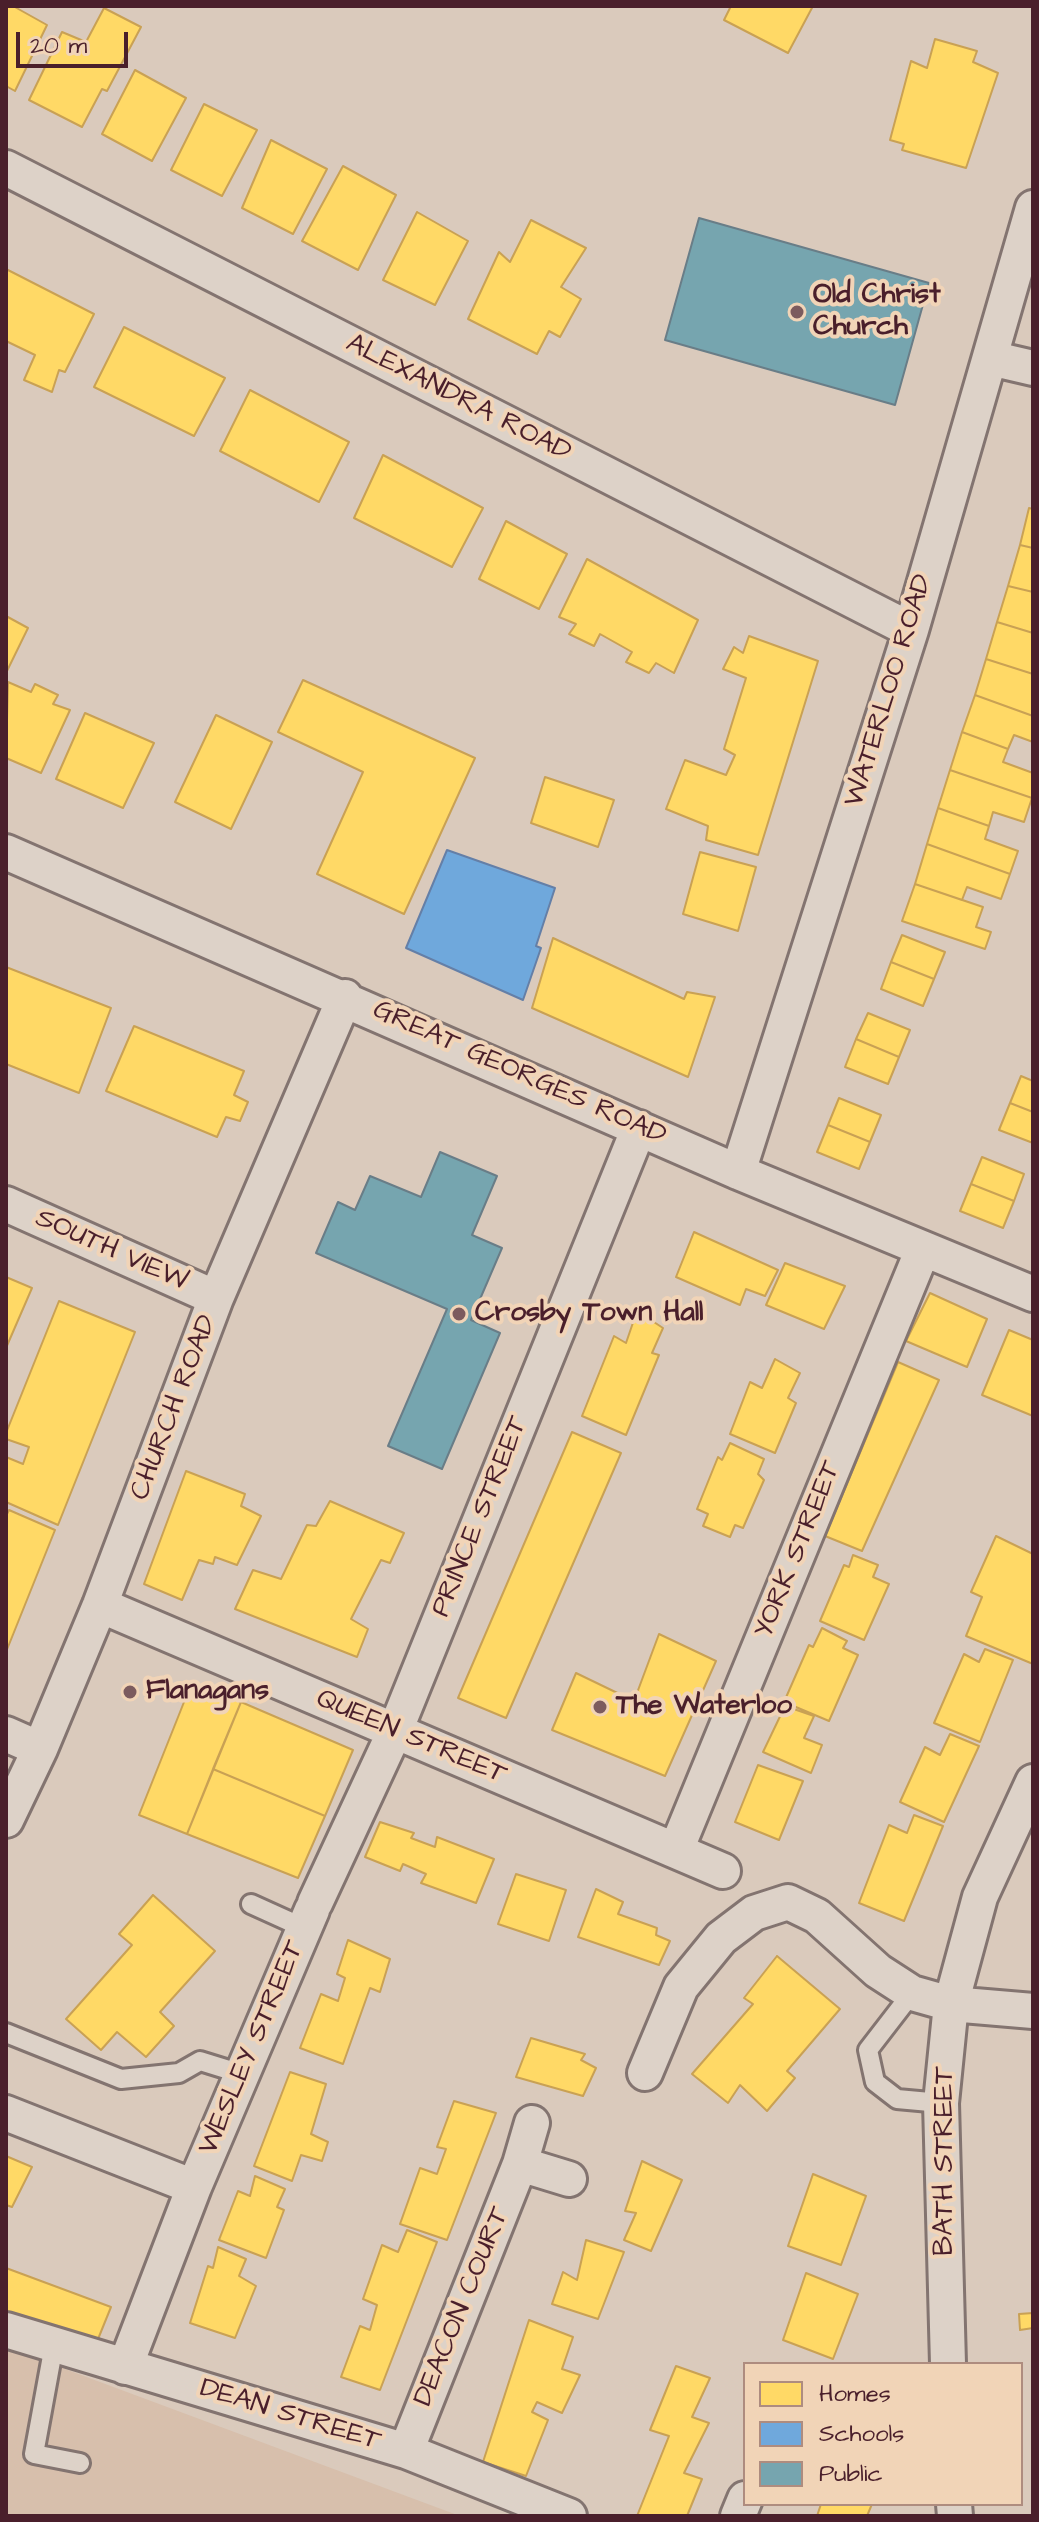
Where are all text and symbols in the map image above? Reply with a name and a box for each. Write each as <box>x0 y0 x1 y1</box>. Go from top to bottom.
scale bar <box>20 16 132 66</box>
text: 20 m <box>30 29 87 63</box>
place label: Old Christ Church <box>813 279 940 345</box>
marker: Old Christ Church <box>788 303 806 321</box>
street label: ALEXANDRA ROAD <box>340 328 576 470</box>
street label: WATERLOO ROAD <box>839 571 941 811</box>
street label: GREAT GEORGES ROAD <box>367 994 671 1154</box>
street label: SOUTH VIEW <box>30 1203 192 1299</box>
place label: Crosby Town Hall <box>475 1297 703 1331</box>
marker: Crosby Town Hall <box>450 1305 468 1323</box>
street label: CHURCH ROAD <box>124 1311 226 1505</box>
street label: PRINCE STREET <box>425 1412 537 1622</box>
street label: YORK STREET <box>748 1457 850 1643</box>
place label: Flanagans <box>146 1675 269 1709</box>
marker: Flanagans <box>121 1683 139 1701</box>
street label: QUEEN STREET <box>311 1683 511 1793</box>
place label: The Waterloo <box>616 1690 792 1724</box>
marker: The Waterloo <box>591 1698 609 1716</box>
street label: WESLEY STREET <box>193 1936 313 2160</box>
street label: BATH STREET <box>929 2066 963 2256</box>
street label: DEACON COURT <box>408 2203 518 2411</box>
legend <box>743 2362 1023 2506</box>
street label: DEAN STREET <box>195 2373 385 2459</box>
text: Homes <box>819 2377 891 2411</box>
text: Schools <box>819 2417 904 2451</box>
text: Public <box>819 2457 883 2491</box>

